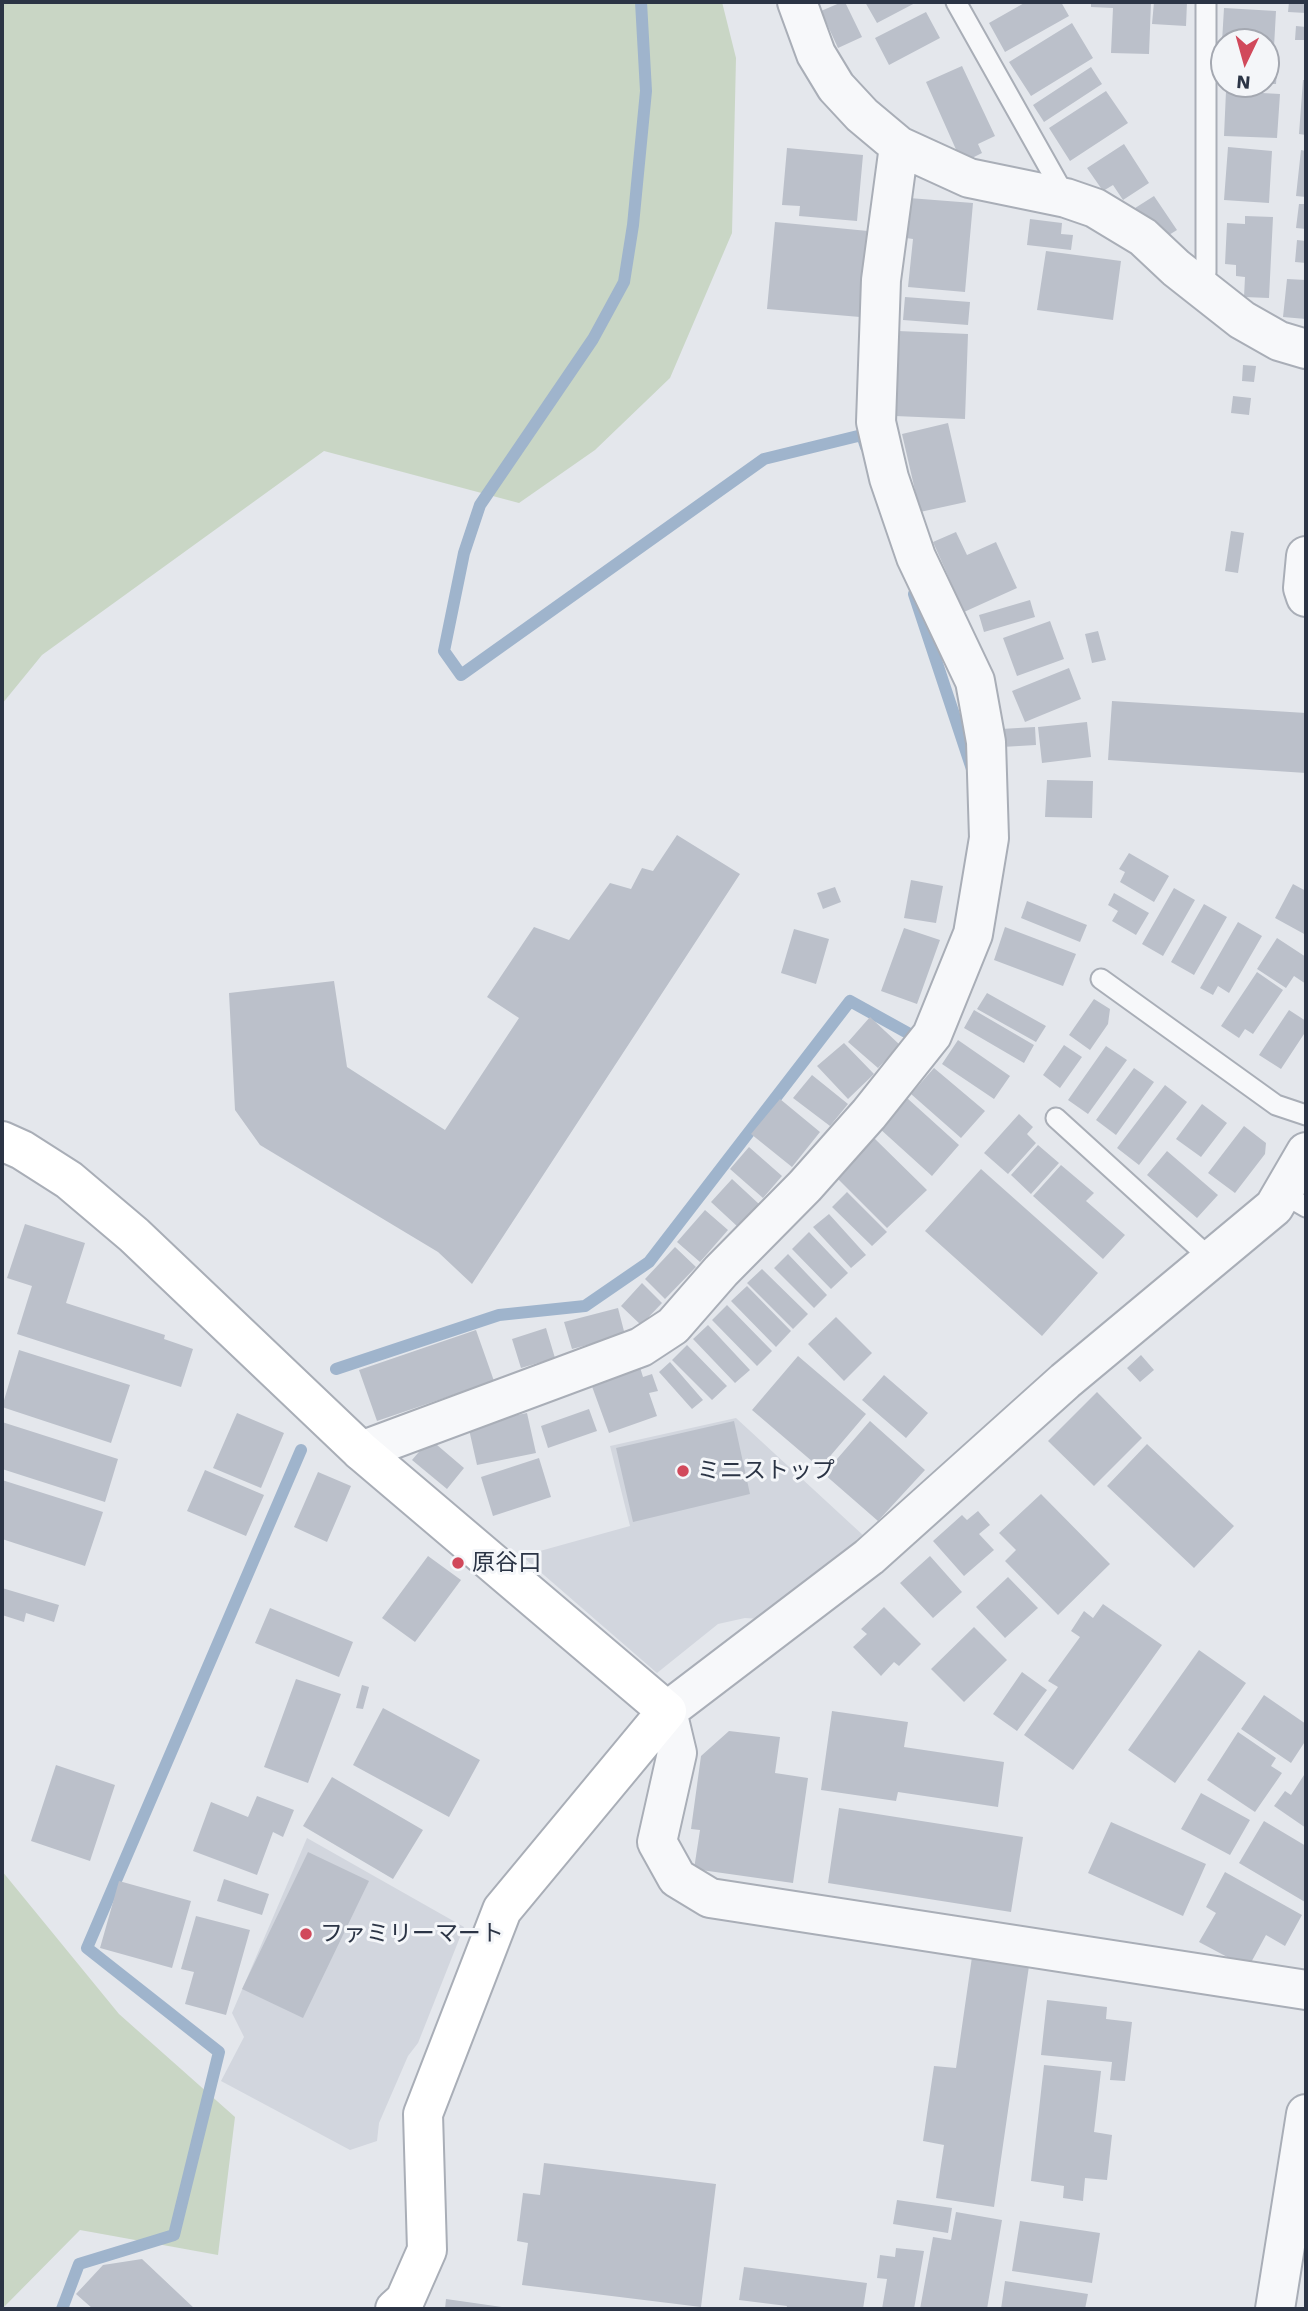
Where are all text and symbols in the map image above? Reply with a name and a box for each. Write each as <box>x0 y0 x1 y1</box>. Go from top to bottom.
north arrow <box>1210 28 1280 98</box>
text: N <box>1235 70 1251 94</box>
place label: ミニストップ <box>697 1457 835 1485</box>
marker: ミニストップ <box>675 1463 691 1479</box>
place label: 原谷口 <box>472 1549 541 1577</box>
marker: 原谷口 <box>450 1555 466 1571</box>
place label: ファミリーマート <box>320 1920 504 1948</box>
marker: ファミリーマート <box>298 1926 314 1942</box>

